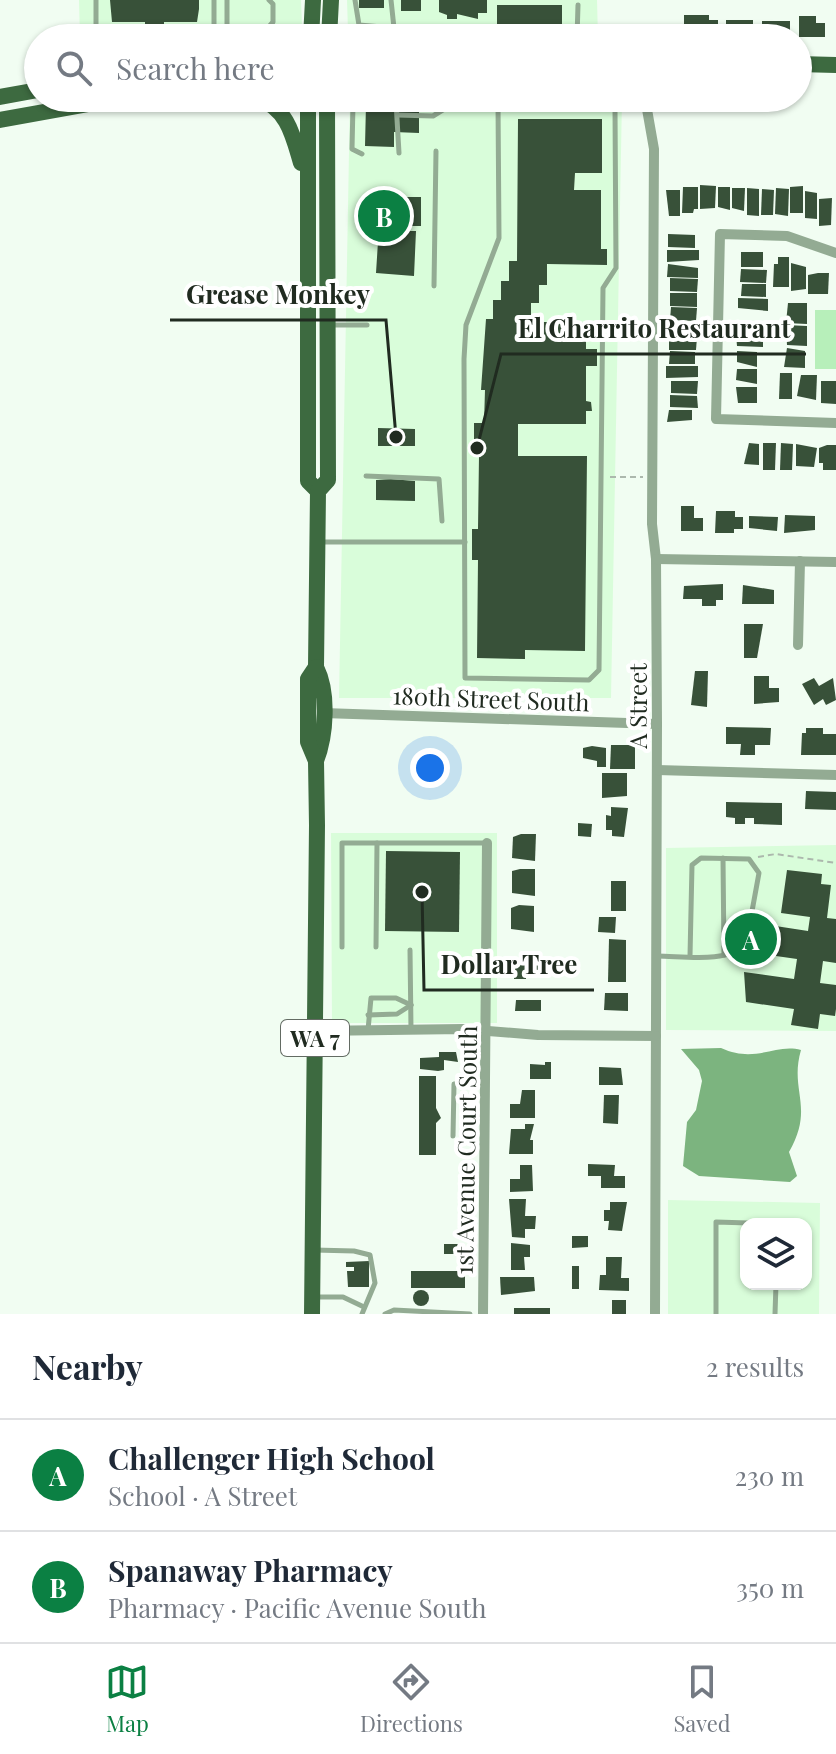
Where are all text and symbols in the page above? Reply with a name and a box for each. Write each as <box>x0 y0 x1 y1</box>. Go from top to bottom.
search box <box>24 24 812 112</box>
icon: search <box>52 46 96 90</box>
text: Search here <box>116 48 275 88</box>
pin: B <box>358 186 410 246</box>
callout: Grease Monkey <box>170 270 386 320</box>
text: Grease Monkey <box>186 276 370 311</box>
callout: El Charrito Restaurant <box>501 304 806 354</box>
text: El Charrito Restaurant <box>518 310 791 345</box>
street label: A Street <box>621 663 653 750</box>
street label: 180th Street South <box>392 679 590 717</box>
your location <box>410 748 450 788</box>
pin: A <box>725 909 777 969</box>
callout: Dollar Tree <box>424 940 594 990</box>
text: Dollar Tree <box>441 946 577 981</box>
road number: WA 7 <box>281 1020 349 1056</box>
street label: 1st Avenue Court South <box>447 1025 483 1275</box>
map controls <box>740 1218 812 1290</box>
button: layers <box>740 1218 812 1290</box>
text: Nearby <box>32 1343 143 1389</box>
text: 2 results <box>706 1349 804 1384</box>
text: Challenger High School <box>108 1438 435 1478</box>
text: A <box>49 1458 67 1493</box>
text: 230 m <box>735 1458 804 1493</box>
text: School · A Street <box>108 1478 297 1513</box>
text: Spanaway Pharmacy <box>108 1550 393 1590</box>
text: B <box>49 1570 67 1605</box>
text: 350 m <box>736 1570 804 1605</box>
text: Pharmacy · Pacific Avenue South <box>108 1590 486 1625</box>
tab: Map <box>105 1660 149 1738</box>
tab: Directions <box>360 1660 463 1738</box>
tab: Saved <box>673 1660 731 1738</box>

